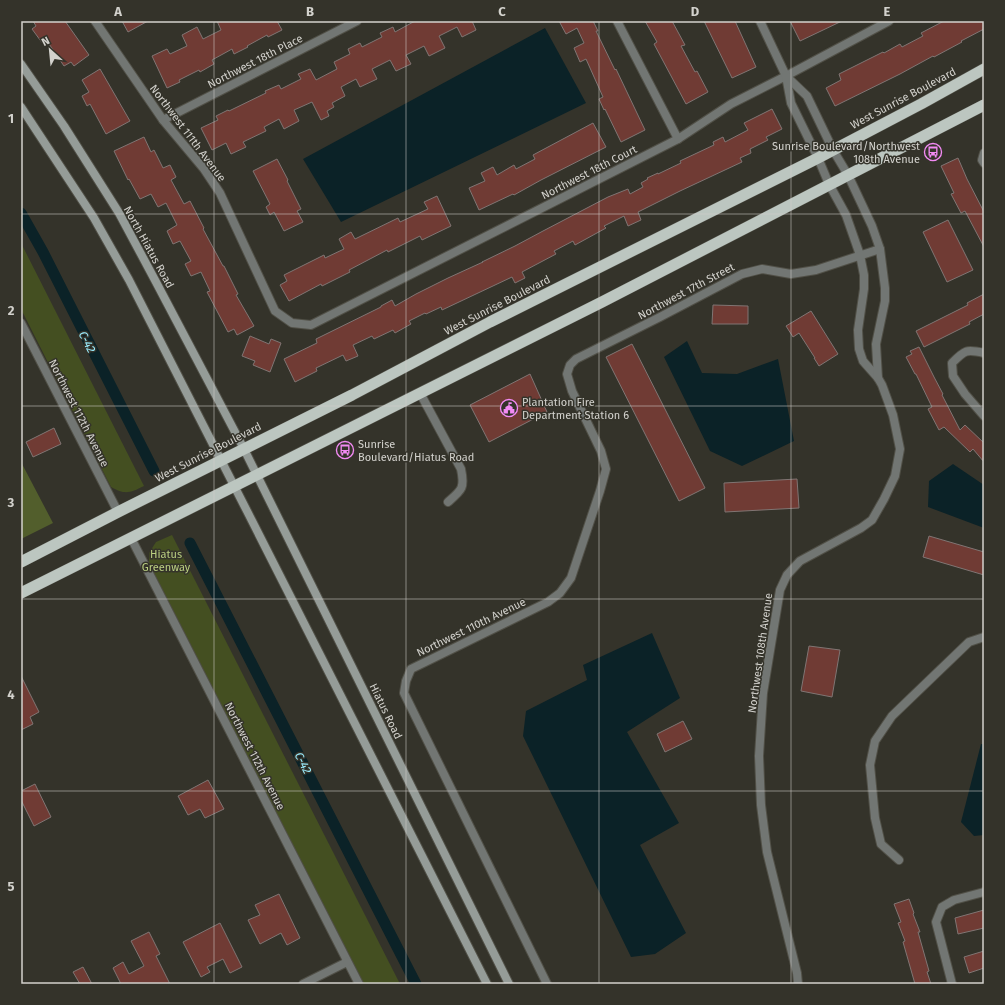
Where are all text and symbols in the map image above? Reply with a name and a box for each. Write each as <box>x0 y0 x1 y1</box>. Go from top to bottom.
text: A <box>113 4 122 19</box>
text: B <box>306 4 314 19</box>
text: C <box>498 4 506 19</box>
text: D <box>691 4 700 19</box>
text: E <box>884 4 891 19</box>
north arrow <box>30 30 70 70</box>
street label: Northwest 18th Place <box>205 32 305 91</box>
text: N <box>39 34 52 49</box>
street label: West Sunrise Boulevard <box>848 65 958 132</box>
street label: Northwest 111th Avenue <box>147 82 228 184</box>
text: 1 <box>8 111 14 126</box>
place label: Sunrise Boulevard/Northwest 108th Avenue <box>772 140 920 166</box>
bus stop icon: Sunrise Boulevard/Northwest 108th Avenue <box>923 142 943 162</box>
street label: Northwest 18th Court <box>539 143 639 202</box>
street label: North Hiatus Road <box>121 204 177 291</box>
street label: Northwest 17th Street <box>636 260 737 322</box>
street label: West Sunrise Boulevard <box>442 273 553 338</box>
text: 2 <box>8 303 15 318</box>
water label: C-42 <box>76 329 98 355</box>
street label: Northwest 112th Avenue <box>46 357 111 469</box>
place label: Plantation Fire Department Station 6 <box>522 396 629 422</box>
public building icon: Plantation Fire Department Station 6 <box>499 398 519 418</box>
street label: West Sunrise Boulevard <box>153 420 264 485</box>
place label: Sunrise Boulevard/Hiatus Road <box>358 438 474 464</box>
bus stop icon: Sunrise Boulevard/Hiatus Road <box>335 440 355 460</box>
text: 3 <box>7 495 15 510</box>
park label: Hiatus Greenway <box>142 548 191 574</box>
street label: Northwest 108th Avenue <box>746 592 775 714</box>
street label: Northwest 110th Avenue <box>415 595 528 660</box>
street label: Hiatus Road <box>366 681 405 741</box>
text: 4 <box>7 687 15 702</box>
street label: Northwest 112th Avenue <box>222 700 287 812</box>
water label: C-42 <box>292 750 314 776</box>
text: 5 <box>8 879 15 894</box>

